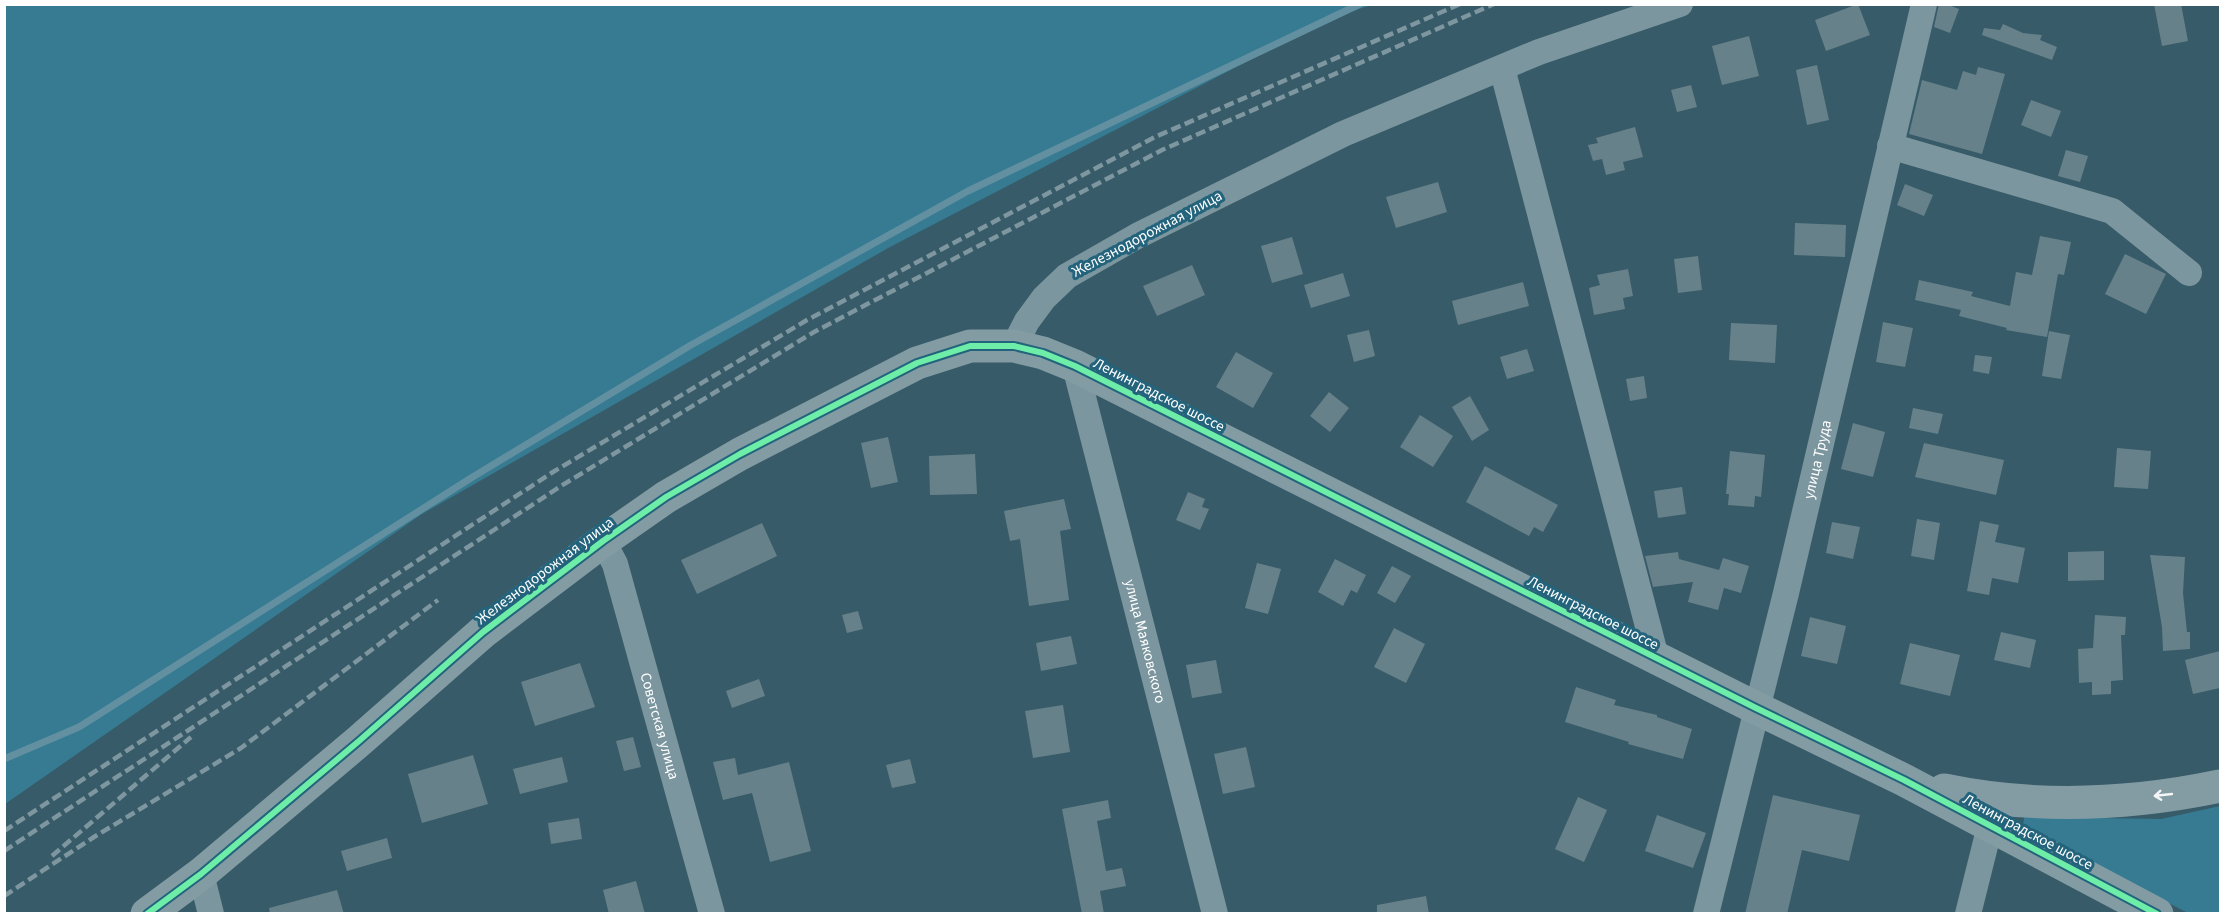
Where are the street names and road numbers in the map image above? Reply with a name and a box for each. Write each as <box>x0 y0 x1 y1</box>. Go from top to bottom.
street label: Железнодорожная улица <box>1068 185 1226 283</box>
street label: Ленинградское шоссе <box>1090 353 1228 437</box>
street label: улица Труда <box>1798 418 1837 501</box>
street label: Железнодорожная улица <box>472 512 618 630</box>
street label: Ленинградское шоссе <box>1524 571 1662 655</box>
street label: улица Маяковского <box>1119 577 1171 705</box>
street label: Советская улица <box>635 670 685 782</box>
street label: Ленинградское шоссе <box>1959 789 2097 875</box>

